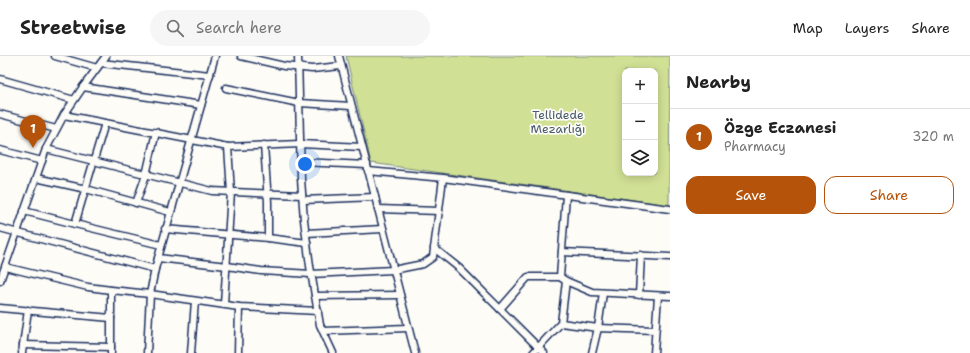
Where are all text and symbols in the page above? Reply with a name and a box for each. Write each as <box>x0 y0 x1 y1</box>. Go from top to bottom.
search box <box>150 10 430 46</box>
text: Streetwise <box>20 15 126 40</box>
icon: search <box>164 17 186 39</box>
text: Search here <box>196 18 282 38</box>
text: Map <box>793 19 823 37</box>
text: Layers <box>845 19 889 37</box>
text: Share <box>911 19 950 37</box>
map controls <box>622 68 658 176</box>
button: + <box>622 68 658 104</box>
text: Nearby <box>686 71 751 93</box>
button: − <box>622 104 658 140</box>
park label: Tellidede Mezarlığı <box>531 107 585 137</box>
pin: 1 <box>20 115 46 148</box>
text: Özge Eczanesi <box>724 118 836 138</box>
text: 1 <box>696 128 702 145</box>
text: 320 m <box>912 128 954 145</box>
text: Pharmacy <box>724 138 786 155</box>
button: layers <box>622 140 658 176</box>
your location <box>295 154 315 174</box>
button: Save <box>686 176 816 214</box>
button: Share <box>824 176 954 214</box>

